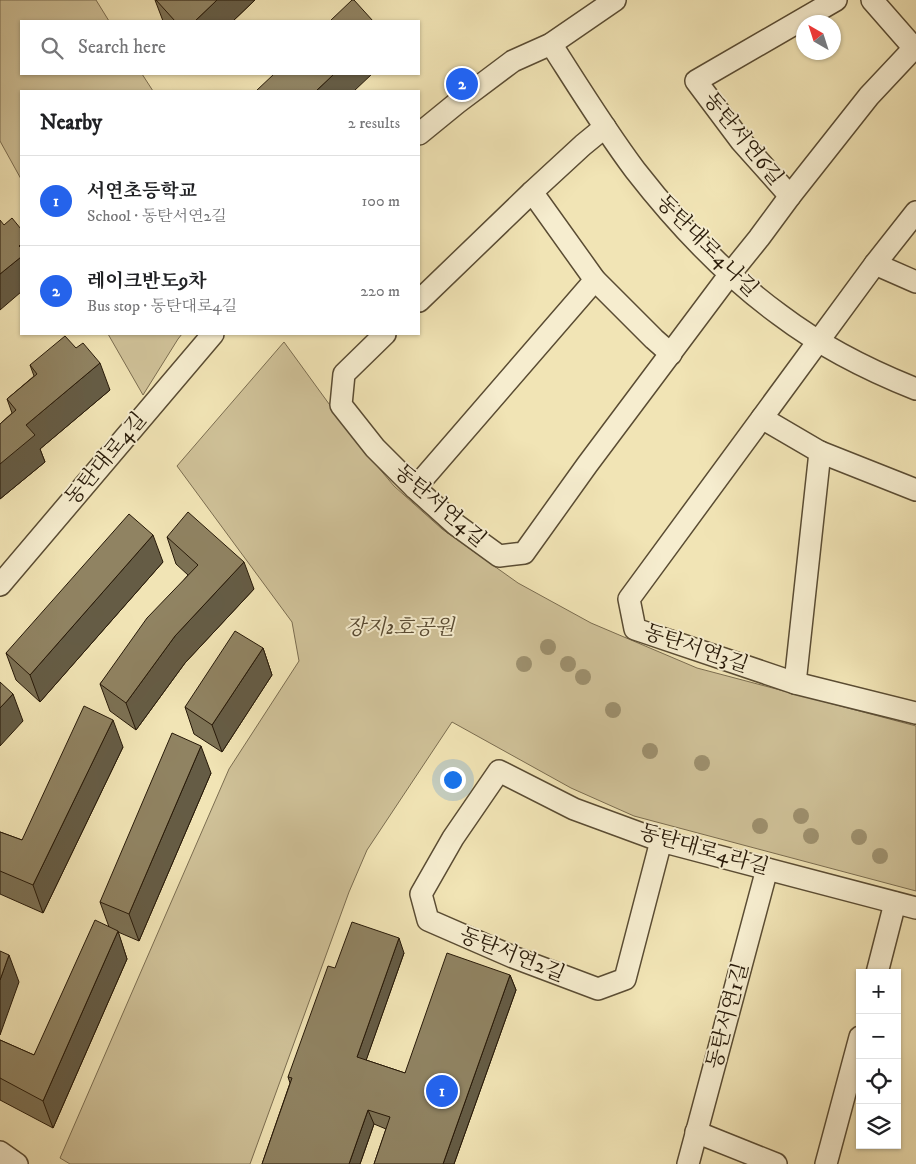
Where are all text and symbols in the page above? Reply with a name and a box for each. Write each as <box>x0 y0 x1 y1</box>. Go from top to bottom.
north arrow <box>796 15 841 60</box>
search box <box>20 20 420 75</box>
icon: search <box>38 34 66 62</box>
text: Search here <box>78 36 166 59</box>
pin: 2 <box>446 65 478 103</box>
street label: 동탄서연6길 <box>698 87 788 191</box>
text: Nearby <box>40 110 102 136</box>
text: 2 results <box>348 113 400 133</box>
text: 서연초등학교 <box>87 180 197 203</box>
street label: 동탄대로4나길 <box>650 189 764 303</box>
text: 1 <box>53 191 59 211</box>
text: 100 m <box>362 191 400 211</box>
text: School · 동탄서연2길 <box>87 206 227 226</box>
text: 레이크반도9차 <box>87 270 207 293</box>
text: 2 <box>52 281 60 301</box>
text: 220 m <box>360 281 400 301</box>
text: Bus stop · 동탄대로4길 <box>87 296 237 316</box>
street label: 동탄대로4길 <box>60 407 152 511</box>
street label: 동탄서연4길 <box>389 459 491 553</box>
park label: 장지2호공원 <box>345 615 456 641</box>
street label: 동탄서연3길 <box>640 619 752 679</box>
your location <box>440 767 466 793</box>
street label: 동탄대로4라길 <box>636 819 772 881</box>
street label: 동탄서연2길 <box>455 922 569 988</box>
street label: 동탄서연1길 <box>701 960 755 1072</box>
map controls <box>856 969 901 1149</box>
button: + <box>856 969 901 1014</box>
button: − <box>856 1014 901 1059</box>
button: locate <box>856 1059 901 1104</box>
pin: 1 <box>426 1072 458 1110</box>
button: layers <box>856 1104 901 1149</box>

